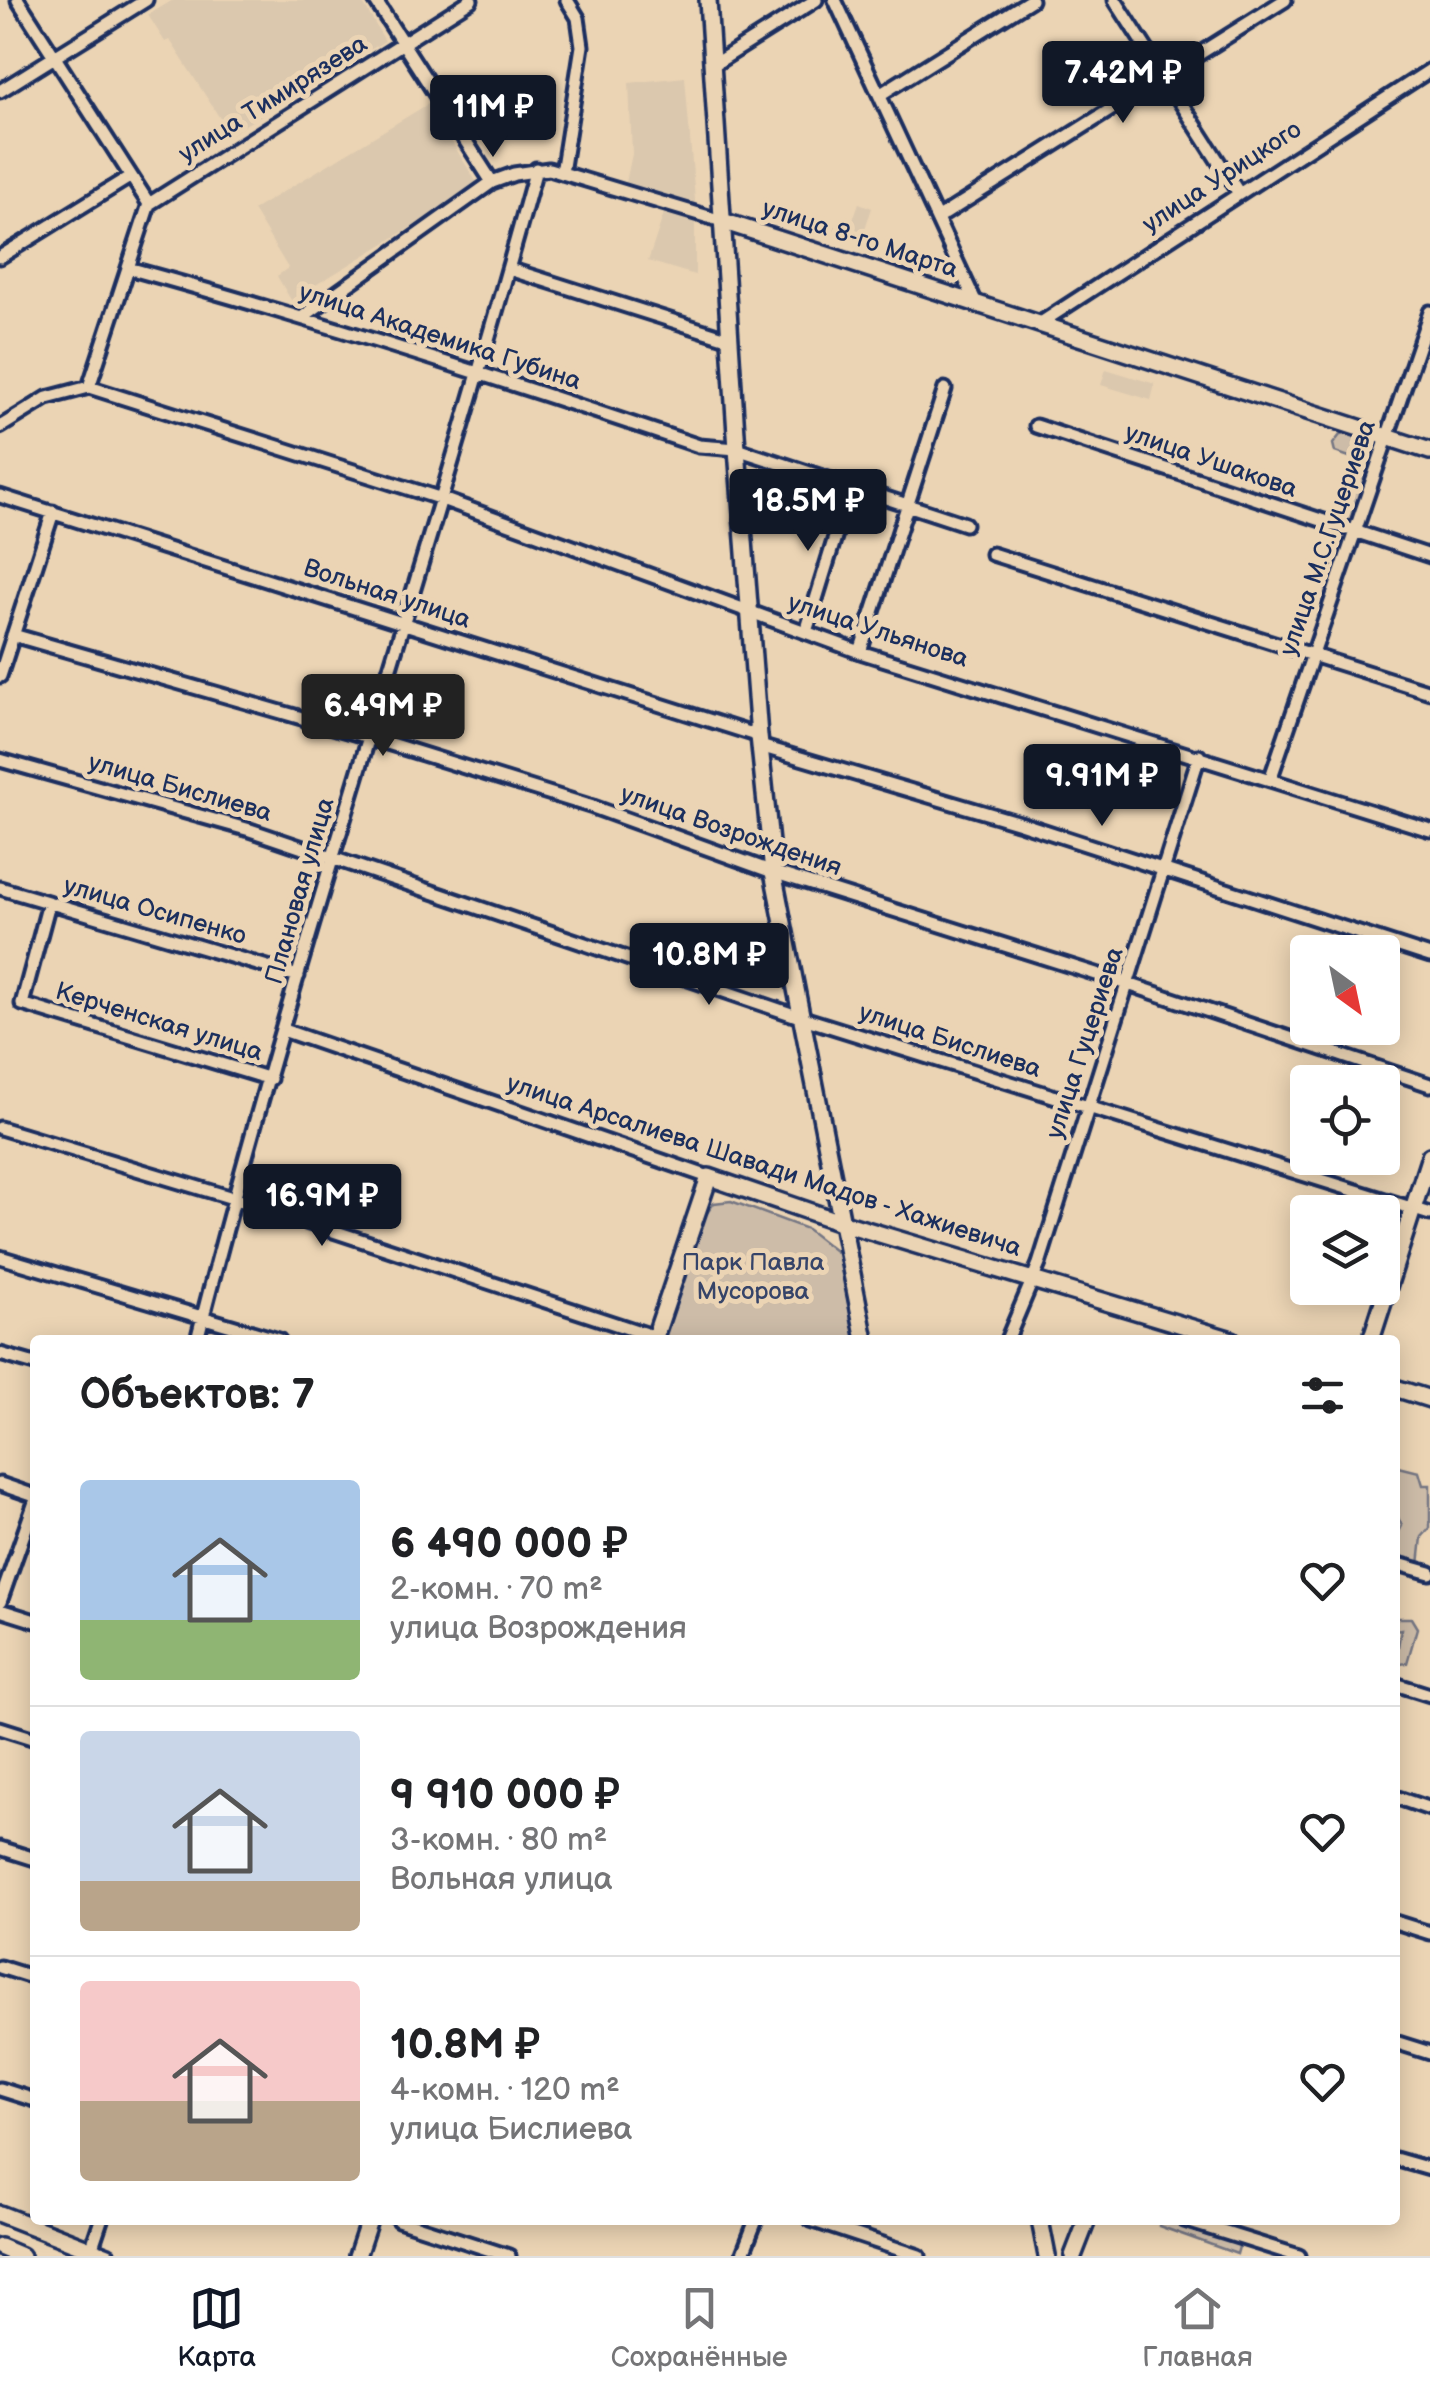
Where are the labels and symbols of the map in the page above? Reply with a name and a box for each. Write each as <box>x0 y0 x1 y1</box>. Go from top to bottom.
street label: улица Тимирязева <box>173 28 373 170</box>
pin: 7.42M ₽ <box>1031 41 1215 126</box>
pin: 11M ₽ <box>423 75 563 160</box>
street label: улица Урицкого <box>1137 114 1307 240</box>
street label: улица 8-го Марта <box>758 193 962 285</box>
street label: улица Академика Губина <box>295 277 585 397</box>
street label: улица М.С.Гуцериева <box>1273 416 1383 660</box>
street label: улица Ушакова <box>1121 417 1301 505</box>
pin: 18.5M ₽ <box>716 469 900 554</box>
street label: Вольная улица <box>299 552 475 636</box>
street label: улица Ульянова <box>784 587 972 675</box>
pin: 6.49M ₽ <box>291 674 475 759</box>
pin: 9.91M ₽ <box>1010 744 1194 829</box>
street label: улица Бислиева <box>85 747 276 829</box>
street label: улица Возрождения <box>616 779 846 883</box>
street label: Плановая улица <box>259 794 341 988</box>
street label: улица Осипенко <box>60 870 250 952</box>
pin: 10.8M ₽ <box>617 923 801 1008</box>
north arrow <box>1290 935 1400 1045</box>
street label: улица Гуцериева <box>1039 943 1131 1143</box>
street label: Керченская улица <box>52 976 266 1068</box>
street label: улица Бислиева <box>855 997 1045 1085</box>
street label: улица Арсалиева Шавади Мадов - Хажиевича <box>503 1068 1025 1264</box>
pin: 16.9M ₽ <box>230 1164 414 1249</box>
park label: Парк Павла Мусорова <box>681 1247 825 1307</box>

